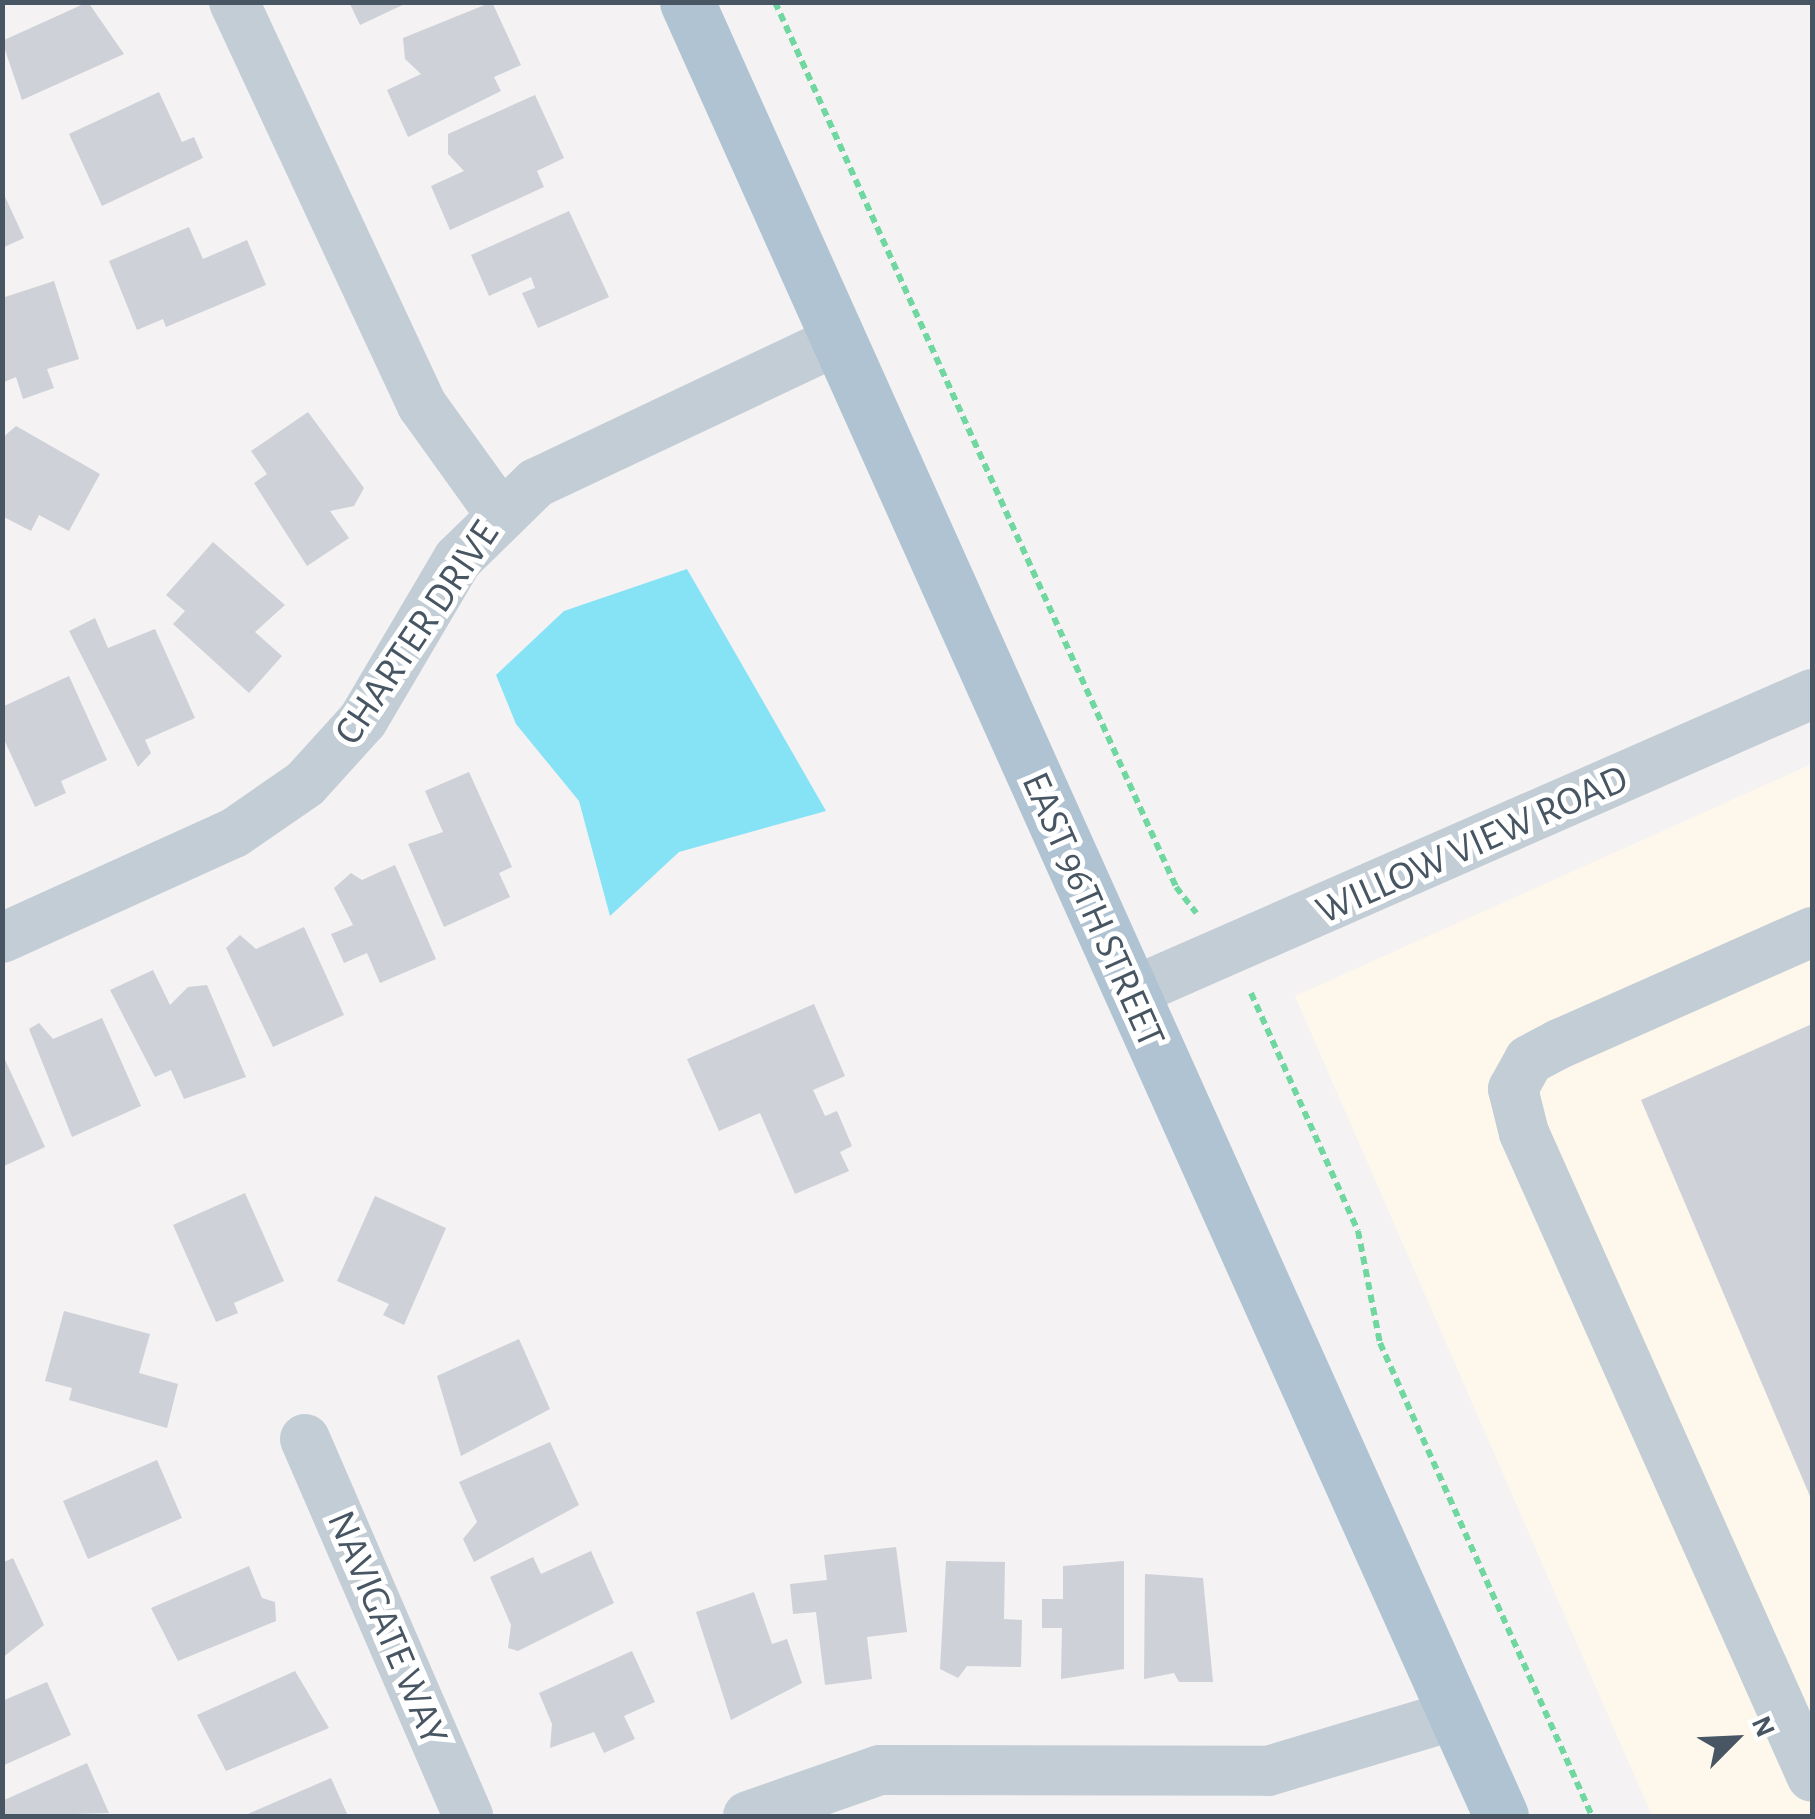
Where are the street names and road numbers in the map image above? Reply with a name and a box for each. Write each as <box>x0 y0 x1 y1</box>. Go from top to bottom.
street label: CHARTER DRIVE <box>325 512 509 754</box>
street label: WILLOW VIEW ROAD <box>1309 755 1635 935</box>
street label: EAST 96TH STREET <box>1011 765 1175 1055</box>
street label: NAVIGATE WAY <box>316 1504 458 1752</box>

